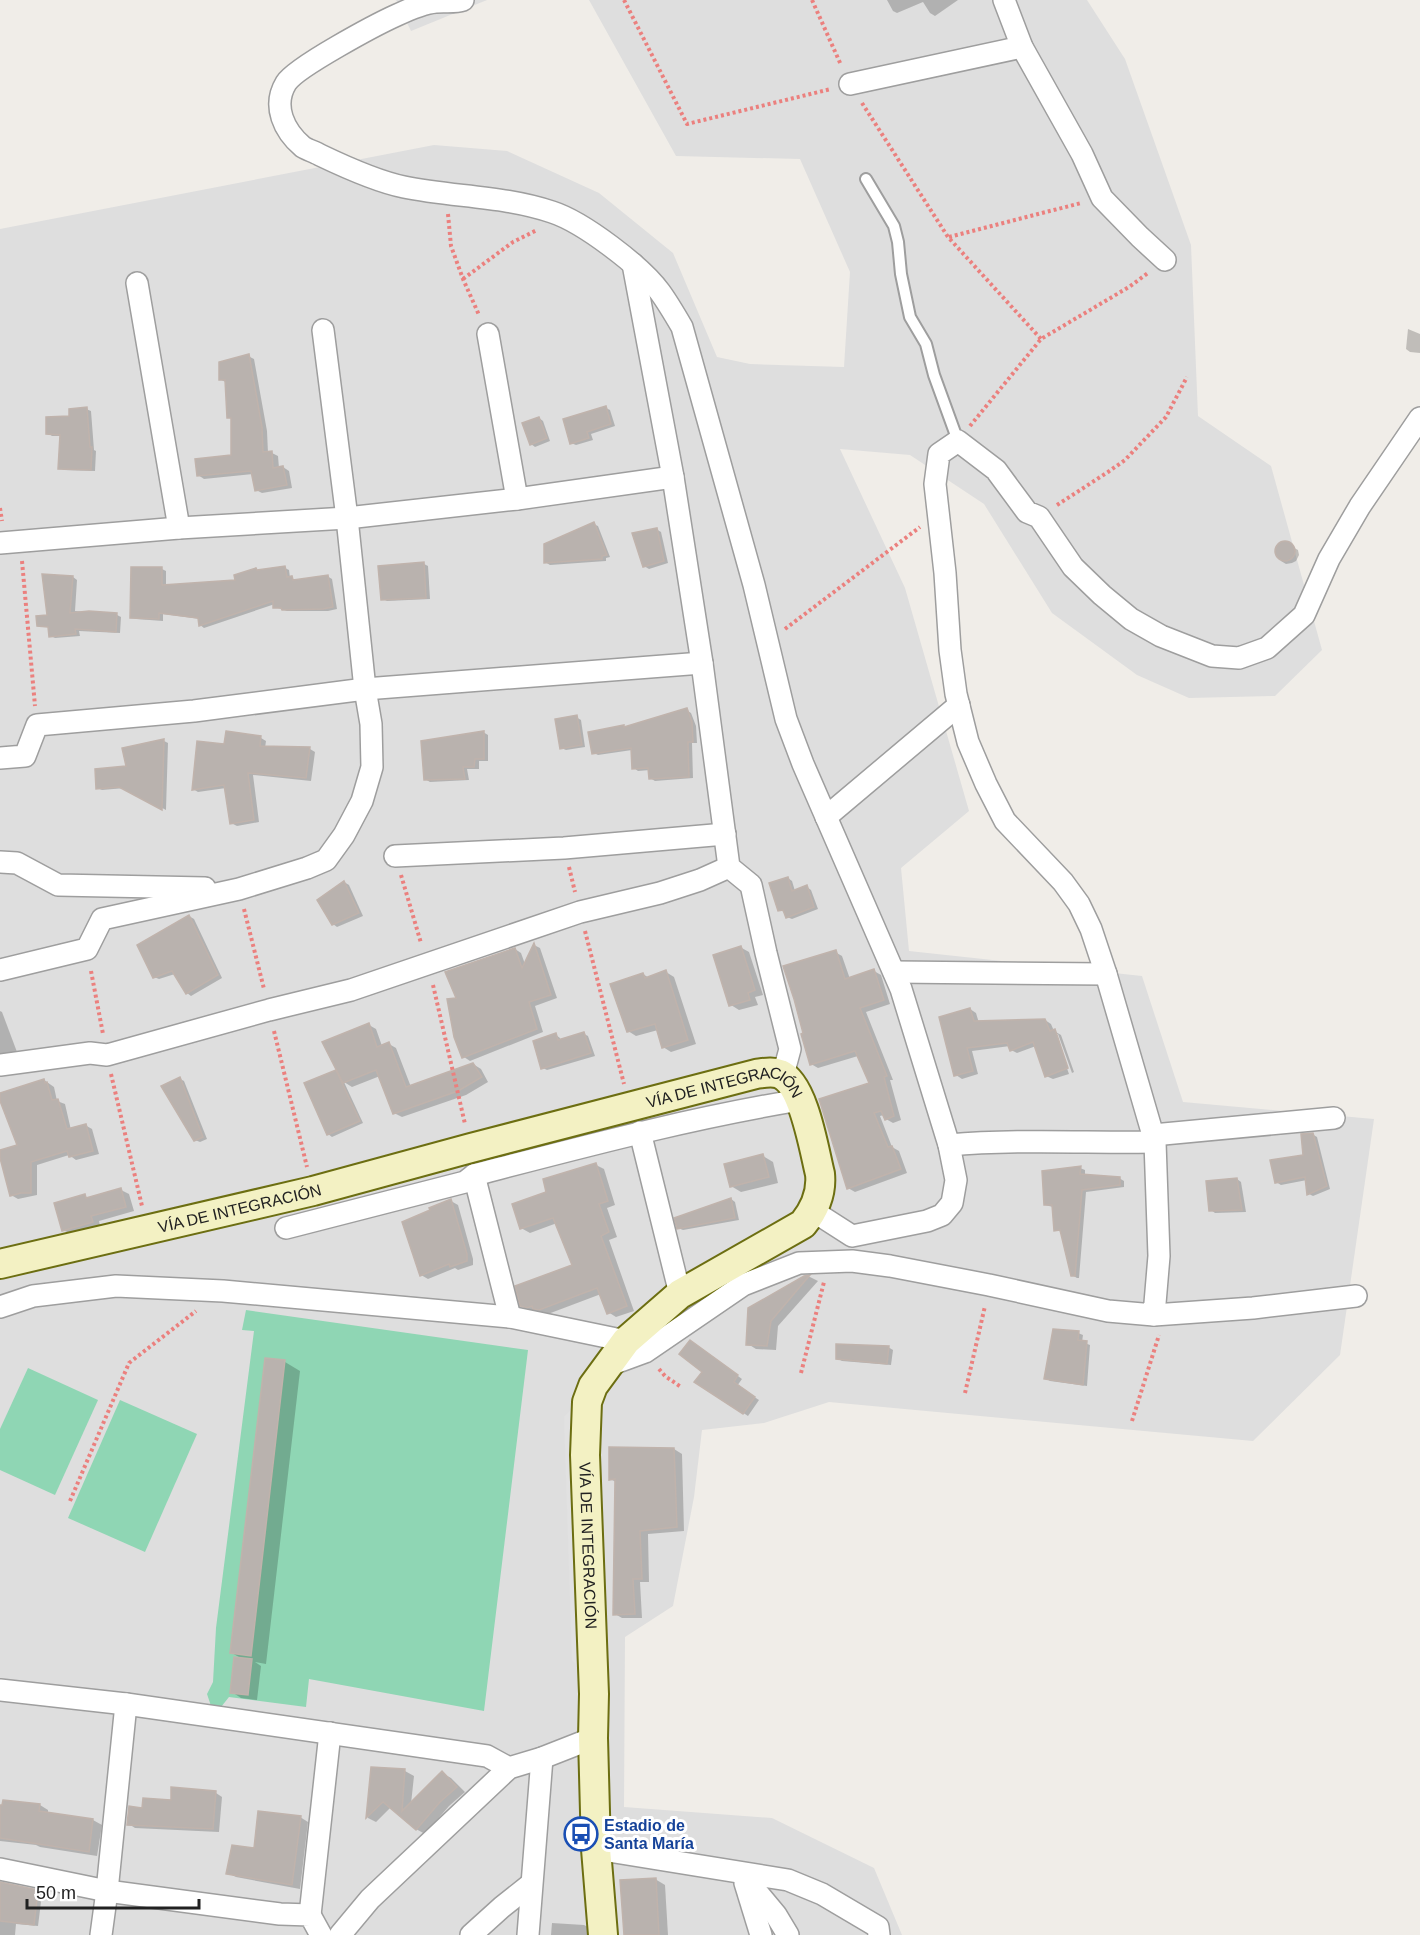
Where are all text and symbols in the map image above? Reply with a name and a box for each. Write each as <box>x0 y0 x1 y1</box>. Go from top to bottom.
text: VÍA DE INTEGRACIÓN <box>644 1064 806 1111</box>
street label: VÍA DE INTEGRACIÓN <box>636 1095 804 1115</box>
street label: VÍA DE INTEGRACIÓN <box>156 1181 323 1236</box>
street label: VÍA DE INTEGRACIÓN <box>576 1462 600 1629</box>
bus stop icon: Estadio de Santa María <box>563 1816 599 1852</box>
place label: Estadio de Santa María <box>604 1817 694 1852</box>
scale bar <box>27 1872 200 1910</box>
text: 50 m <box>36 1883 76 1903</box>

